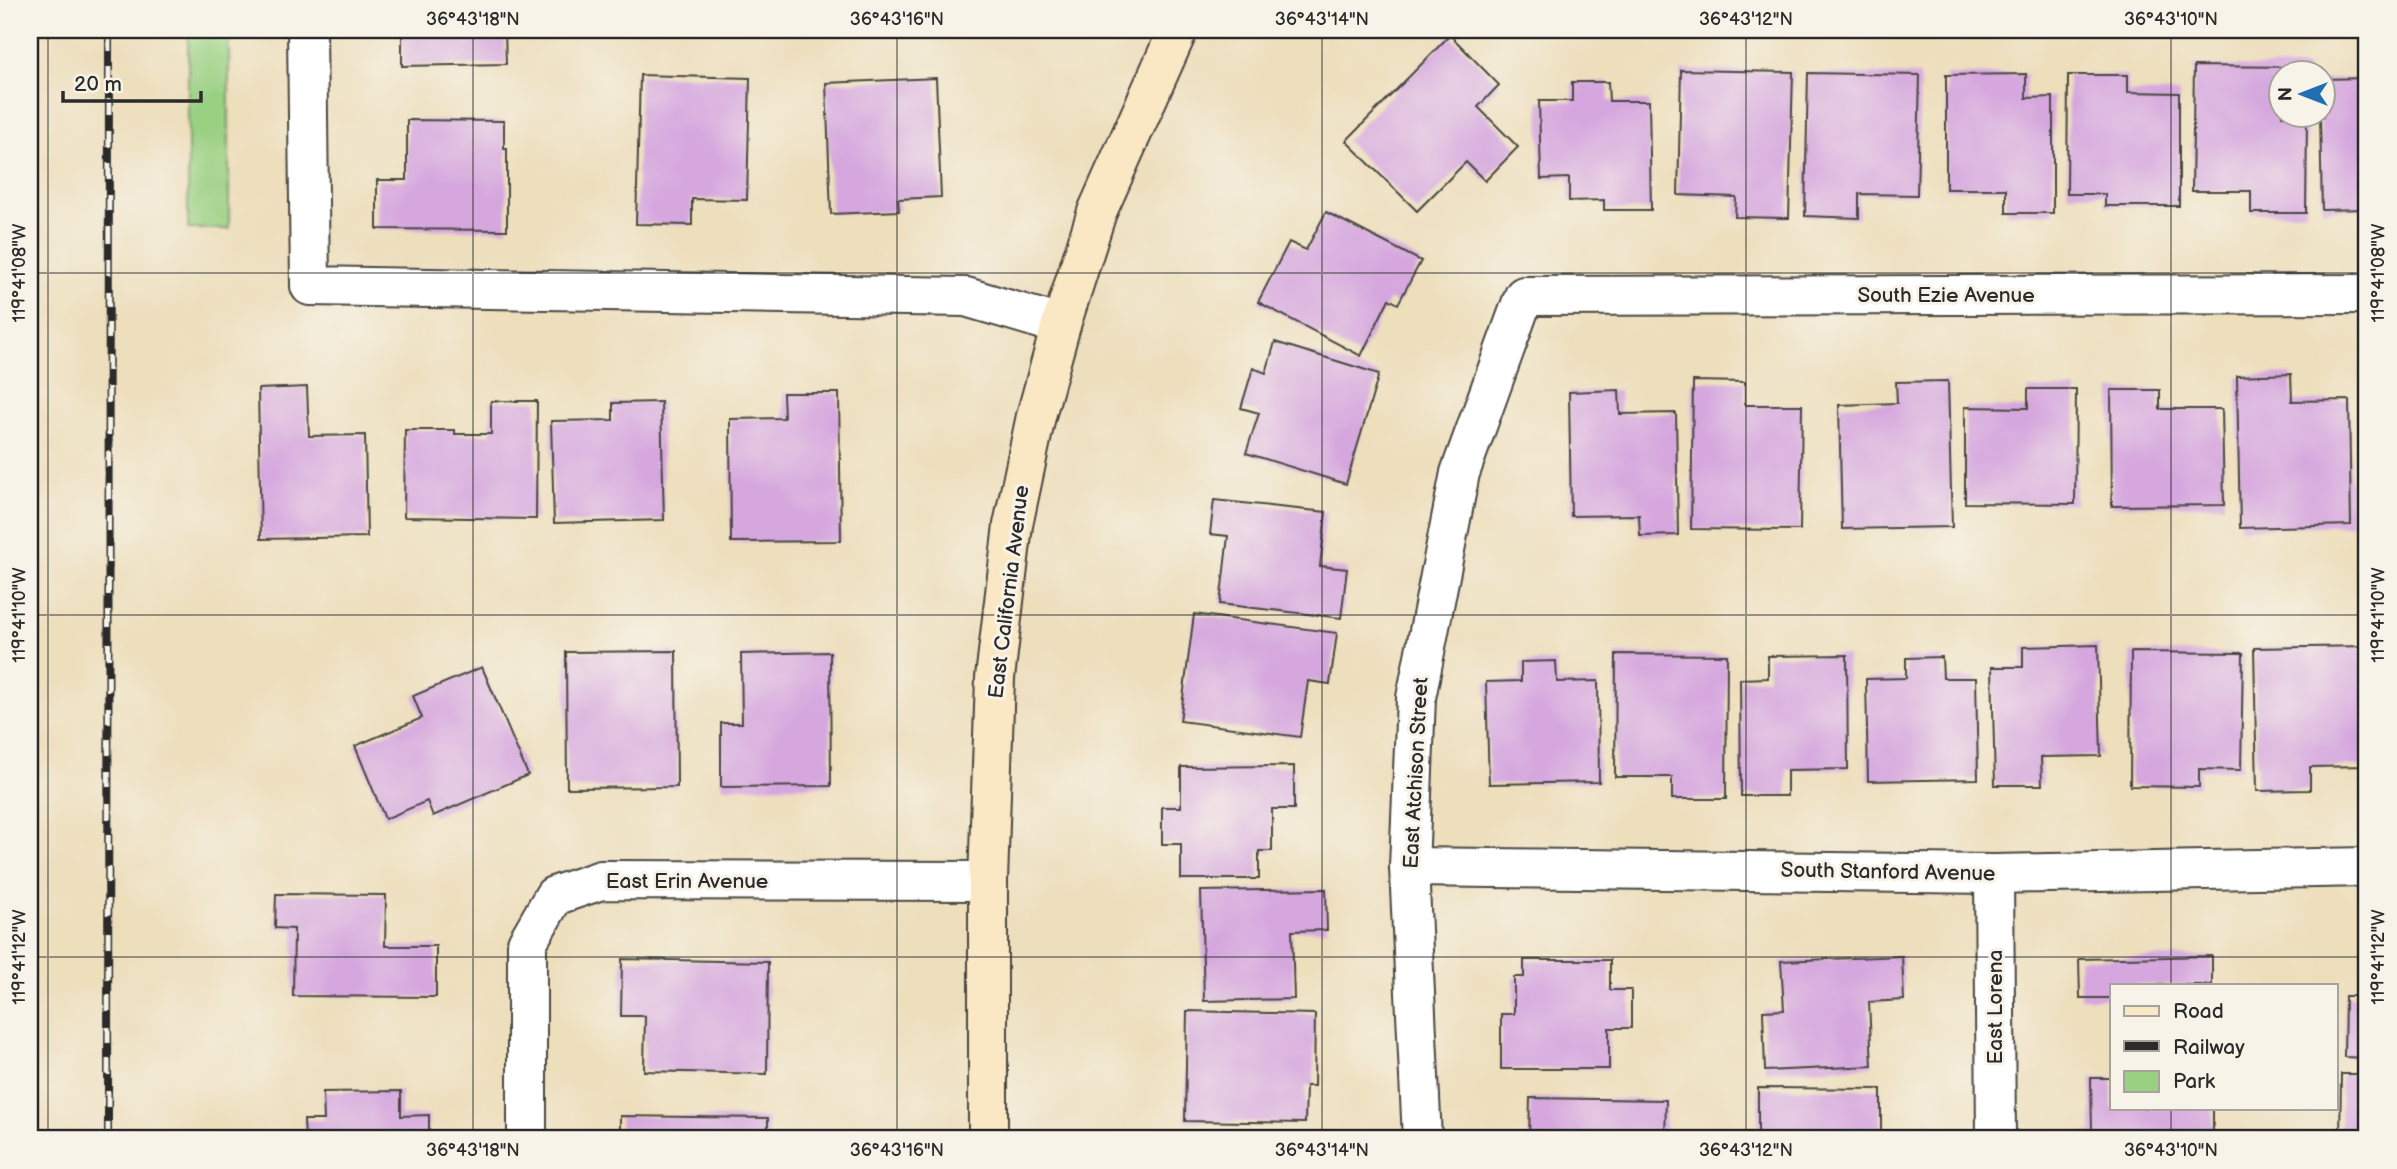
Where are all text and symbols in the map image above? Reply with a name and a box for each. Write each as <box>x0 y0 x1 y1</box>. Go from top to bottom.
text: 36°43'18"N <box>426 9 520 30</box>
text: 36°43'16"N <box>850 9 944 30</box>
text: 36°43'14"N <box>1275 9 1369 30</box>
text: 36°43'12"N <box>1699 9 1793 30</box>
text: 36°43'10"N <box>2124 9 2218 30</box>
scale bar <box>63 60 201 104</box>
north arrow <box>2268 60 2338 130</box>
text: 20 m <box>74 72 122 97</box>
text: N <box>2275 87 2298 101</box>
text: 119°41'08"W <box>9 223 30 322</box>
text: 119°41'08"W <box>2368 223 2389 322</box>
street label: South Ezie Avenue <box>1857 283 2035 308</box>
street label: East California Avenue <box>984 484 1034 700</box>
text: 119°41'10"W <box>9 567 30 663</box>
text: 119°41'10"W <box>2368 567 2389 663</box>
street label: East Atchison Street <box>1399 676 1434 869</box>
street label: South Stanford Avenue <box>1780 858 1996 886</box>
street label: East Erin Avenue <box>606 869 768 894</box>
text: 119°41'12"W <box>9 909 30 1005</box>
text: 119°41'12"W <box>2368 909 2389 1005</box>
street label: East Lorena <box>1983 950 2008 1064</box>
legend <box>2110 984 2338 1110</box>
text: Road <box>2173 999 2224 1024</box>
text: Railway <box>2173 1035 2245 1060</box>
text: Park <box>2173 1069 2216 1094</box>
text: 36°43'18"N <box>426 1140 520 1161</box>
text: 36°43'16"N <box>850 1140 944 1161</box>
text: 36°43'14"N <box>1275 1140 1369 1161</box>
text: 36°43'12"N <box>1699 1140 1793 1161</box>
text: 36°43'10"N <box>2124 1140 2218 1161</box>

